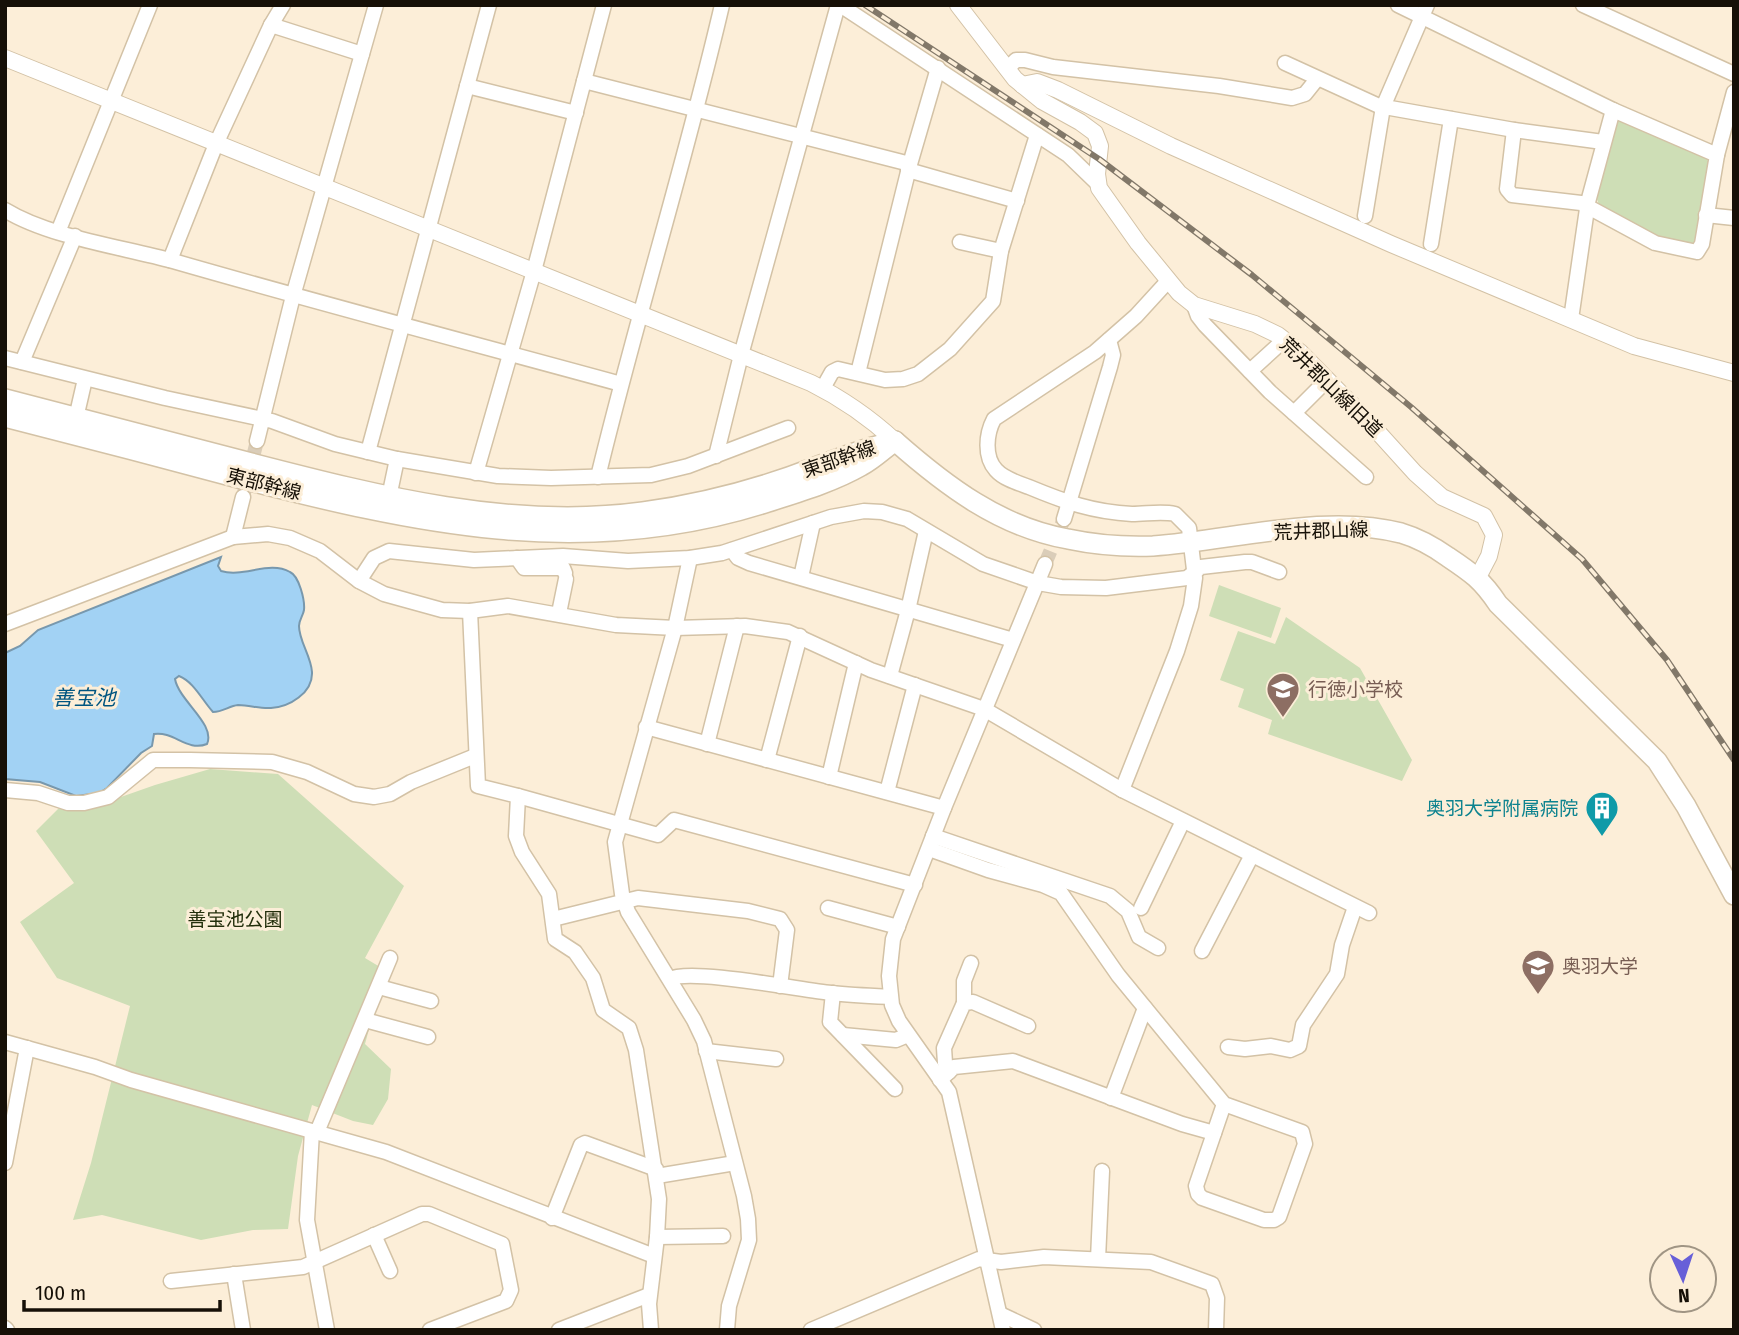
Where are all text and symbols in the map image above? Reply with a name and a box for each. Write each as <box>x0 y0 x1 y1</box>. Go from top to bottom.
street label: 荒井郡山線旧道 <box>1275 333 1387 441</box>
street label: 東部幹線 <box>799 436 879 482</box>
street label: 東部幹線 <box>224 464 304 504</box>
street label: 荒井郡山線 <box>1273 518 1369 544</box>
school or university icon: 行徳小学校 <box>1264 670 1302 719</box>
place label: 行徳小学校 <box>1308 678 1403 701</box>
water label: 善宝池 <box>53 685 117 711</box>
building icon: 奥羽大学附属病院 <box>1583 789 1621 838</box>
place label: 奥羽大学附属病院 <box>1426 797 1578 820</box>
park label: 善宝池公園 <box>187 908 283 931</box>
school or university icon: 奥羽大学 <box>1519 947 1557 996</box>
place label: 奥羽大学 <box>1562 955 1638 978</box>
north arrow <box>1648 1244 1718 1314</box>
scale bar <box>24 1268 220 1312</box>
text: 100 m <box>35 1280 86 1306</box>
text: N <box>1678 1284 1690 1307</box>

